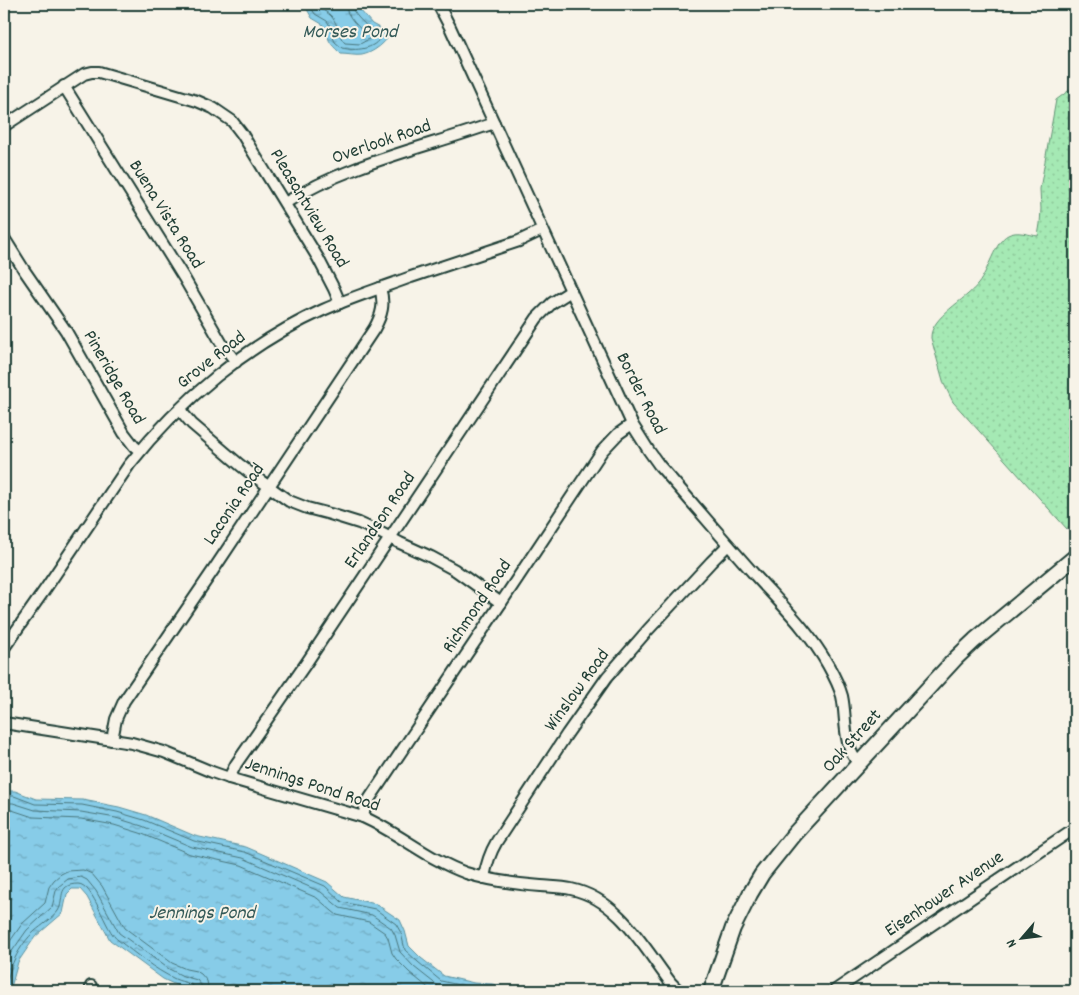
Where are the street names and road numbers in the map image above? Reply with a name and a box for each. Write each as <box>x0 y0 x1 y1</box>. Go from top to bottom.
street label: Overlook Road <box>329 113 435 173</box>
street label: Pleasantview Road <box>262 144 354 274</box>
street label: Buena Vista Road <box>121 155 209 275</box>
street label: Grove Road <box>172 325 252 397</box>
street label: Pineridge Road <box>75 326 151 430</box>
street label: Border Road <box>608 348 672 440</box>
street label: Laconia Road <box>198 459 272 551</box>
street label: Erlandson Road <box>339 467 423 575</box>
street label: Richmond Road <box>437 555 519 659</box>
street label: Winslow Road <box>539 644 617 738</box>
street label: Oak Street <box>817 704 889 780</box>
street label: Jennings Pond Road <box>241 751 383 821</box>
street label: Eisenhower Avenue <box>880 845 1010 945</box>

